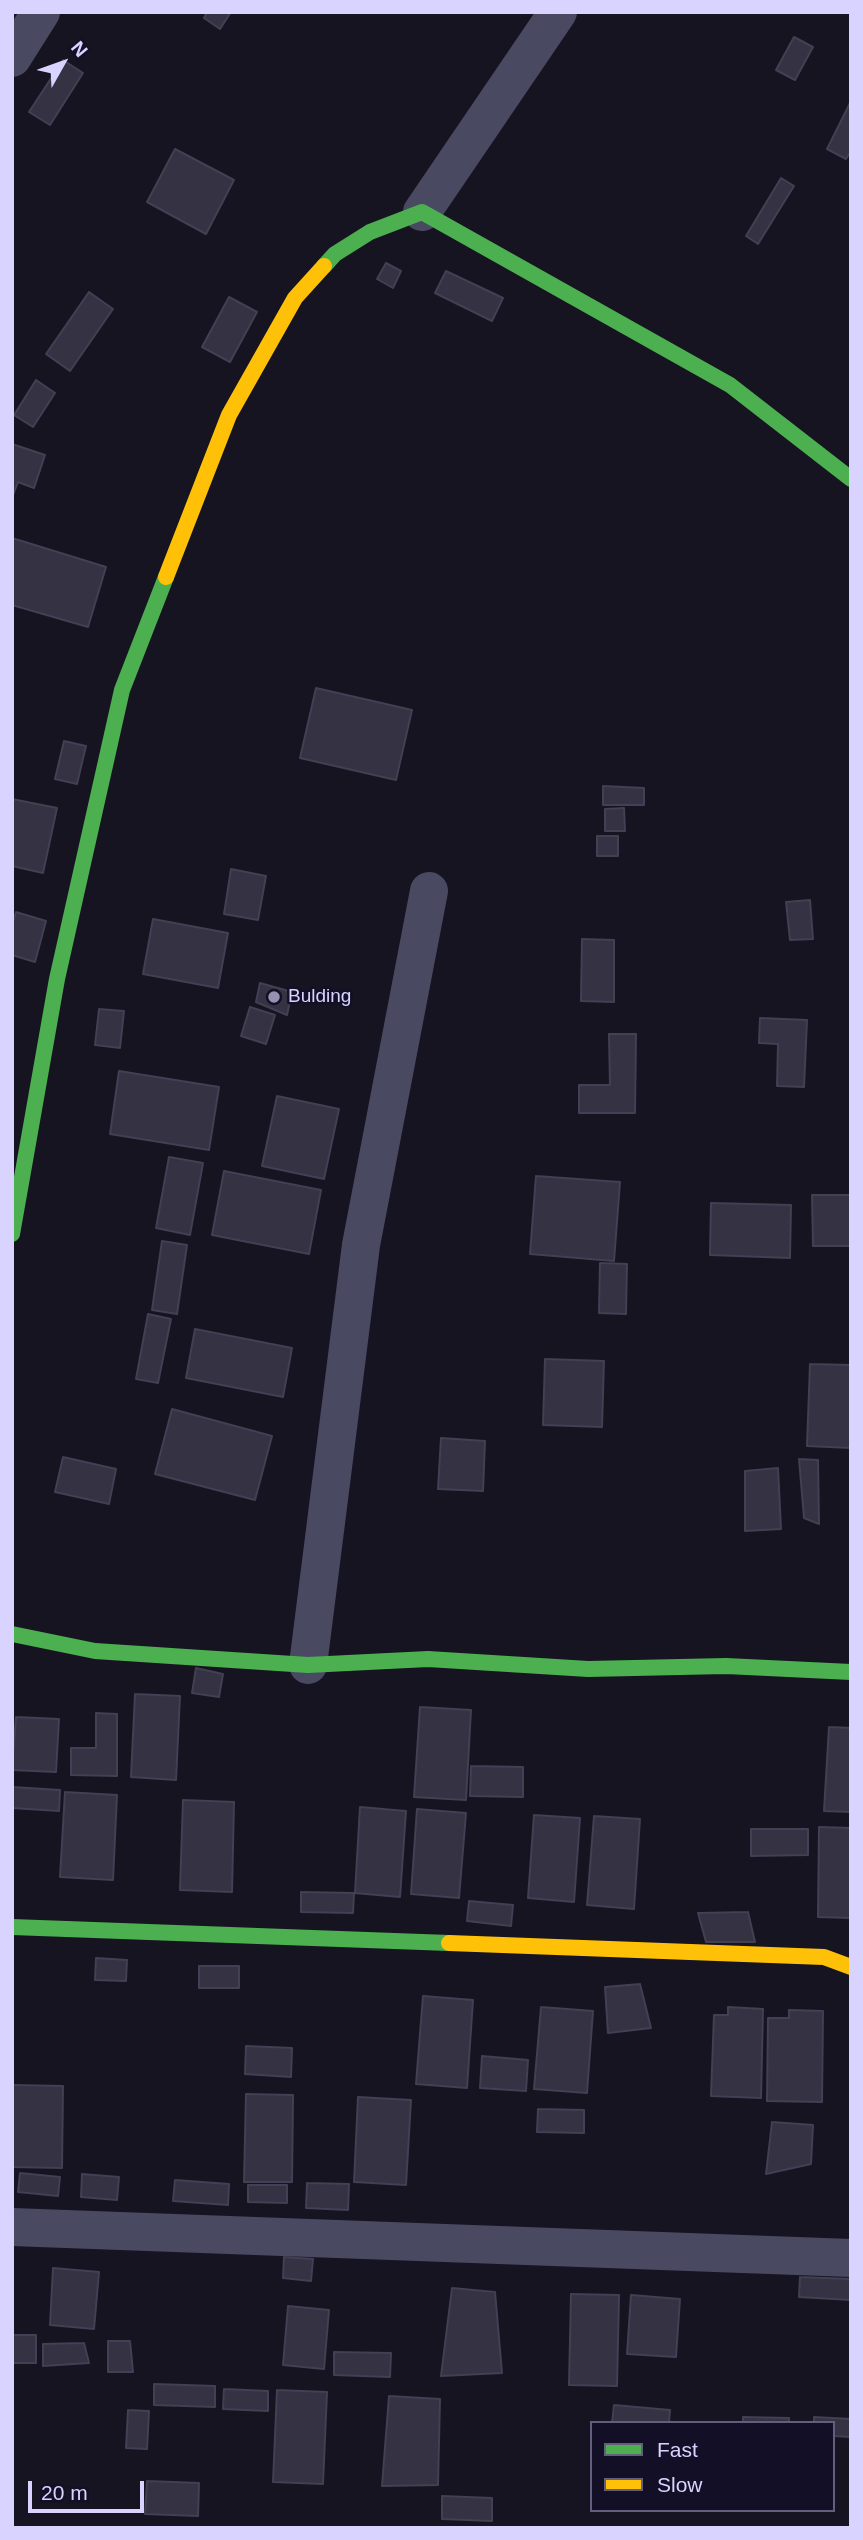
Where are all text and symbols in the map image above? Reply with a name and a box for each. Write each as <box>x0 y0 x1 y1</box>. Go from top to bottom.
north arrow <box>28 28 98 98</box>
text: N <box>67 37 92 61</box>
place label: Bulding <box>288 986 351 1008</box>
marker: Bulding <box>266 989 282 1005</box>
legend <box>590 2421 835 2512</box>
text: Fast <box>657 2438 698 2461</box>
scale bar <box>32 2466 147 2510</box>
text: Slow <box>657 2473 703 2496</box>
text: 20 m <box>41 2481 88 2504</box>

